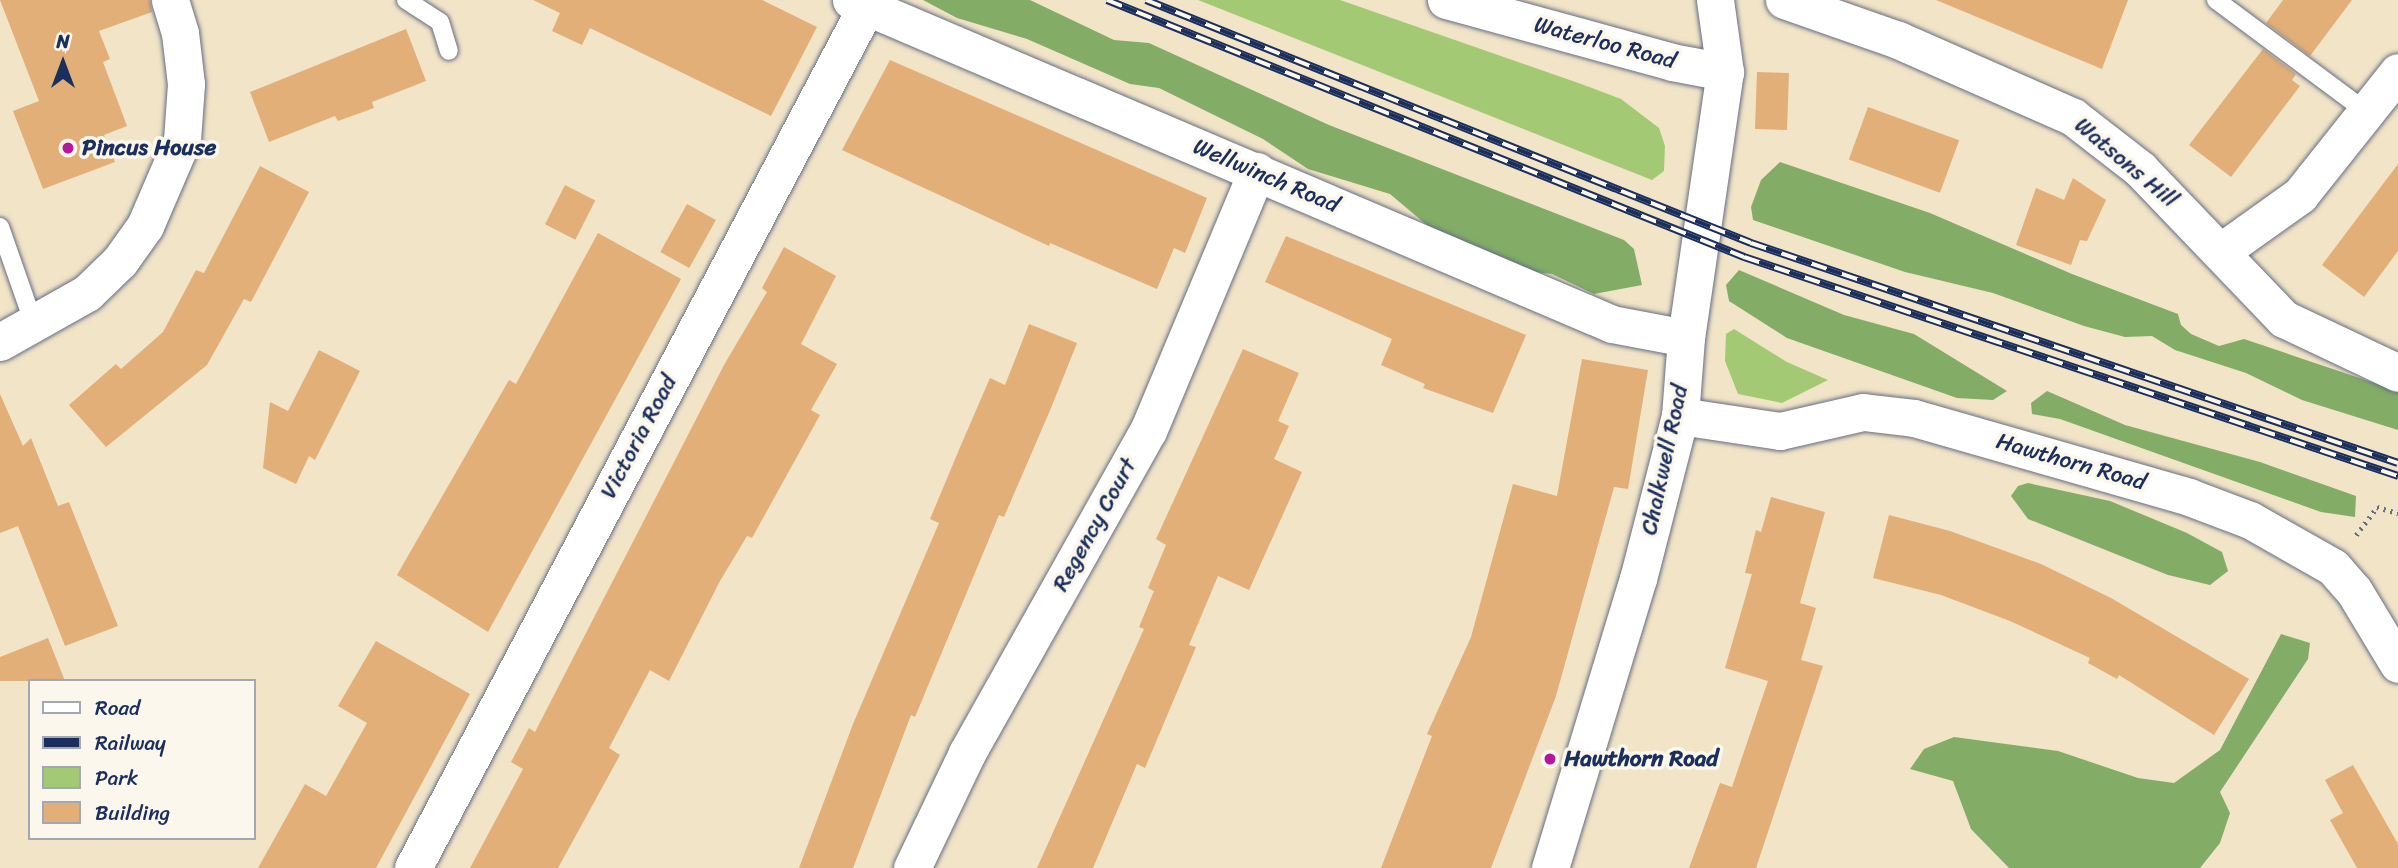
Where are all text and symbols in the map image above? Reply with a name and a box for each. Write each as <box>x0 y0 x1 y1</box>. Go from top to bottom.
street label: Waterloo Road <box>1531 11 1679 75</box>
text: N <box>56 25 70 58</box>
north arrow <box>28 28 98 98</box>
street label: Watsons Hill <box>2069 112 2183 214</box>
street label: Wellwinch Road <box>1189 133 1343 219</box>
place label: Pincus House <box>82 134 216 162</box>
marker: Pincus House <box>60 140 76 156</box>
street label: Victoria Road <box>595 371 683 503</box>
street label: Chalkwell Road <box>1636 382 1694 538</box>
street label: Hawthorn Road <box>1993 427 2149 497</box>
street label: Regency Court <box>1047 453 1143 597</box>
legend <box>28 679 256 840</box>
text: Road <box>95 689 140 727</box>
text: Railway <box>95 724 166 762</box>
place label: Hawthorn Road <box>1564 745 1719 773</box>
marker: Hawthorn Road <box>1542 751 1558 767</box>
text: Park <box>95 759 138 797</box>
text: Building <box>95 794 170 832</box>

